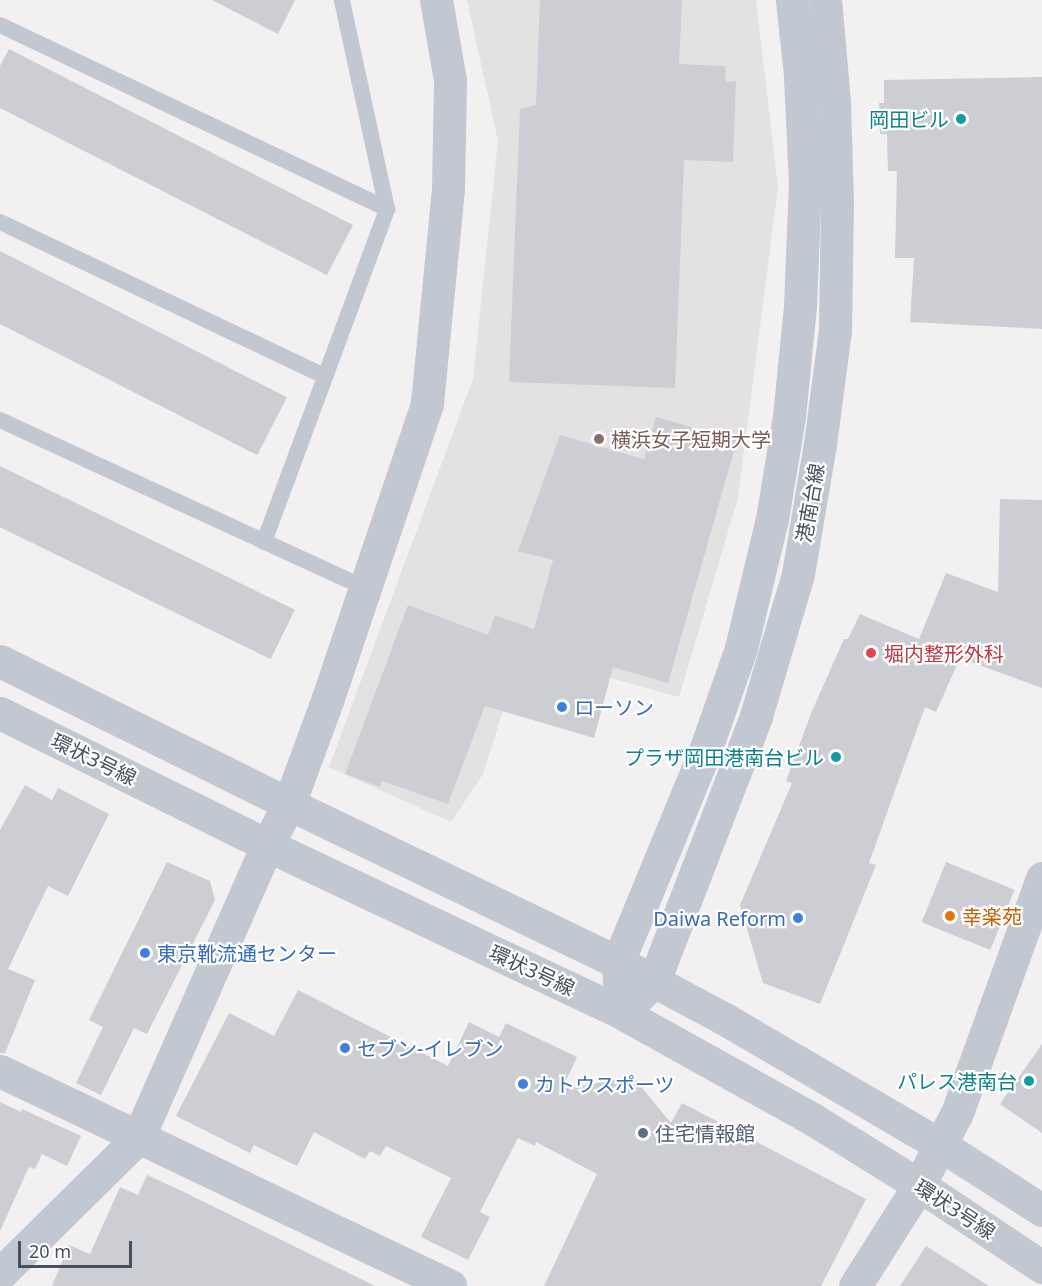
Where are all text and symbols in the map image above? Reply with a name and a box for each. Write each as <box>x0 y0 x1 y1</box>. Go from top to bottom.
place label: 岡田ビル <box>869 107 949 131</box>
marker: 岡田ビル <box>954 112 968 126</box>
place label: 横浜女子短期大学 <box>611 427 771 451</box>
marker: 横浜女子短期大学 <box>592 432 606 446</box>
street label: 港南台線 <box>791 462 829 544</box>
place label: 堀内整形外科 <box>884 641 1004 665</box>
marker: 堀内整形外科 <box>862 644 880 662</box>
place label: ローソン <box>574 695 654 719</box>
marker: ローソン <box>555 700 569 714</box>
street label: 環状3号線 <box>48 728 140 790</box>
place label: プラザ岡田港南台ビル <box>624 745 824 769</box>
marker: プラザ岡田港南台ビル <box>829 750 843 764</box>
place label: 幸楽苑 <box>962 904 1022 928</box>
place label: Daiwa Reform <box>653 906 786 930</box>
marker: 幸楽苑 <box>943 909 957 923</box>
marker: Daiwa Reform <box>791 911 805 925</box>
street label: 環状3号線 <box>485 940 579 1000</box>
place label: 東京靴流通センター <box>157 941 337 965</box>
marker: 東京靴流通センター <box>138 946 152 960</box>
place label: セブン-イレブン <box>357 1036 503 1060</box>
marker: セブン-イレブン <box>338 1041 352 1055</box>
place label: パレス港南台 <box>897 1069 1017 1093</box>
place label: カトウスポーツ <box>535 1072 675 1096</box>
marker: パレス港南台 <box>1022 1074 1036 1088</box>
marker: カトウスポーツ <box>516 1077 530 1091</box>
place label: 住宅情報館 <box>655 1121 755 1145</box>
marker: 住宅情報館 <box>636 1126 650 1140</box>
street label: 環状3号線 <box>910 1174 1000 1244</box>
scale bar <box>21 1229 135 1267</box>
text: 20 m <box>29 1239 71 1263</box>

